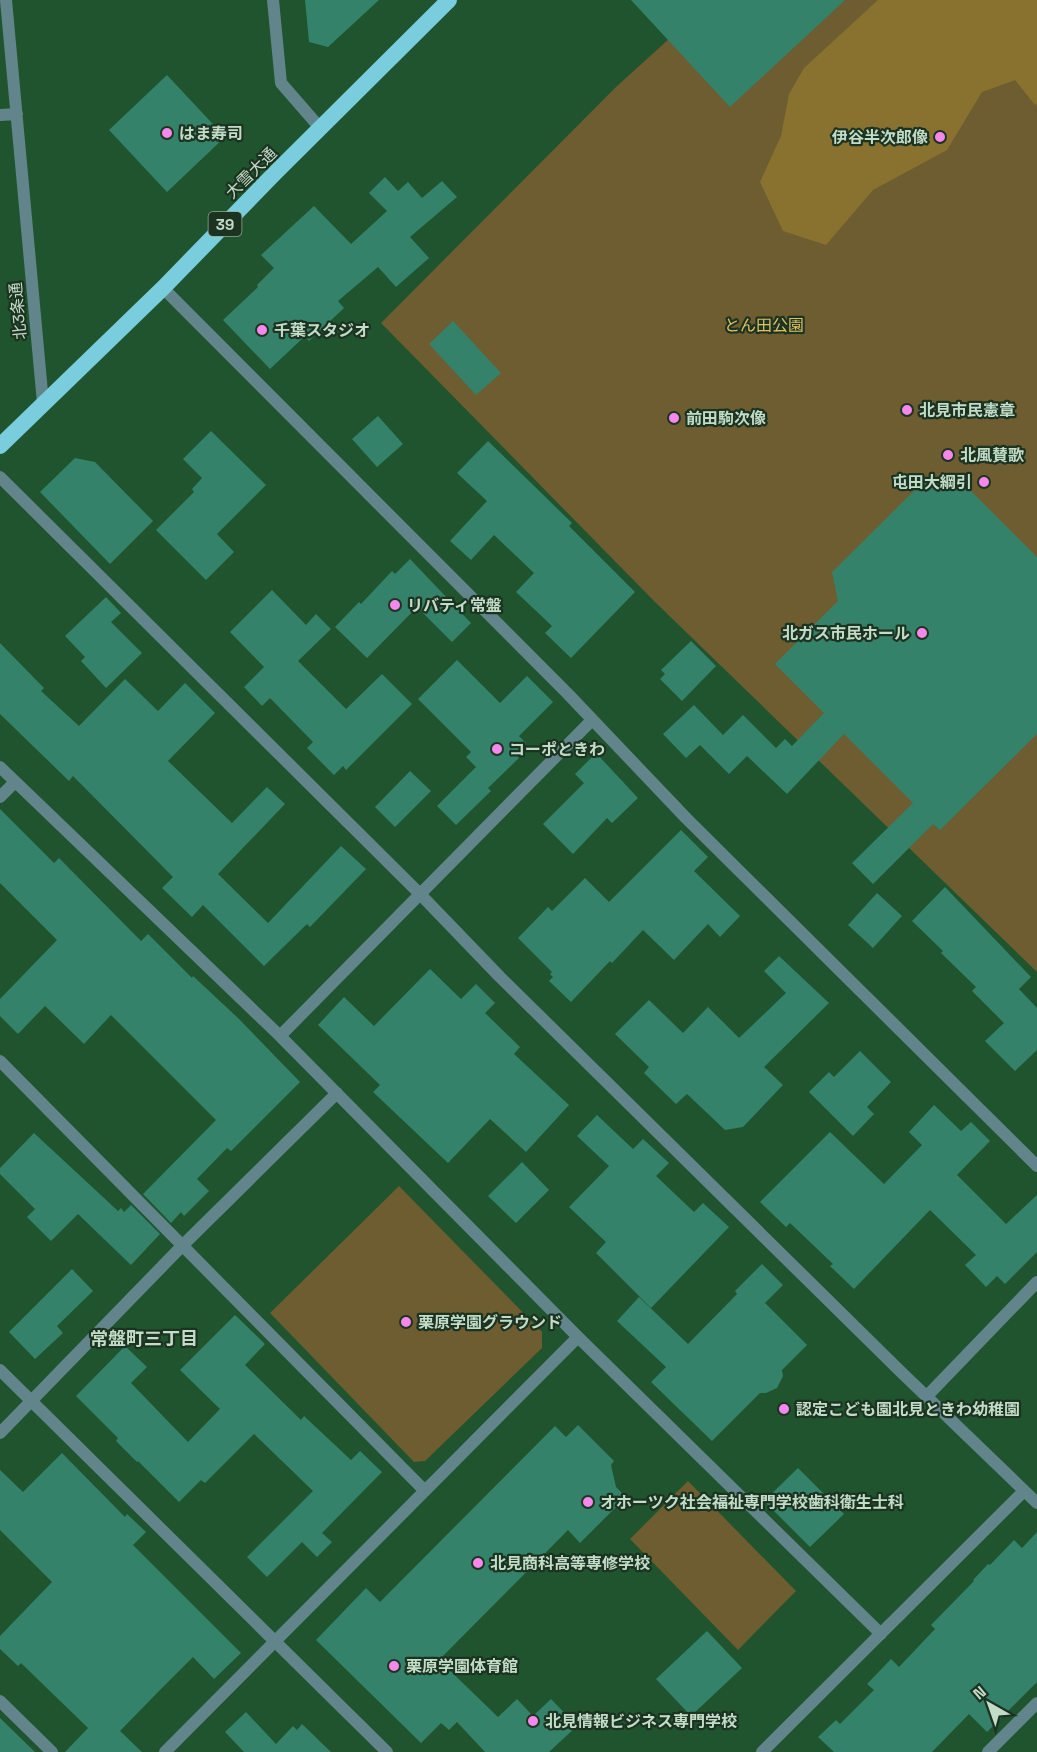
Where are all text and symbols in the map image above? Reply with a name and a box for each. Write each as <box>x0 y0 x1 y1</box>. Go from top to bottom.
place label: はま寿司 <box>179 123 243 144</box>
marker: はま寿司 <box>160 126 174 140</box>
place label: 伊谷半次郎像 <box>831 127 928 148</box>
marker: 伊谷半次郎像 <box>933 130 947 144</box>
street label: 大雪大通 <box>221 143 281 203</box>
road number: 39 <box>208 212 242 236</box>
street label: 北3条通 <box>5 281 31 341</box>
park label: とん田公園 <box>724 315 804 336</box>
place label: 千葉スタジオ <box>274 320 370 341</box>
marker: 千葉スタジオ <box>255 323 269 337</box>
place label: 北見市民憲章 <box>919 400 1015 421</box>
marker: 北見市民憲章 <box>900 403 914 417</box>
place label: 前田駒次像 <box>686 408 766 429</box>
marker: 前田駒次像 <box>667 411 681 425</box>
place label: 北風賛歌 <box>960 445 1024 466</box>
marker: 北風賛歌 <box>941 448 955 462</box>
place label: 屯田大綱引 <box>892 472 972 493</box>
marker: 屯田大綱引 <box>977 475 991 489</box>
place label: リバティ常盤 <box>407 595 502 616</box>
marker: リバティ常盤 <box>388 598 402 612</box>
place label: 北ガス市民ホール <box>782 623 910 644</box>
marker: 北ガス市民ホール <box>915 626 929 640</box>
place label: コーポときわ <box>509 739 605 760</box>
marker: コーポときわ <box>490 742 504 756</box>
place label: 栗原学園グラウンド <box>418 1312 562 1333</box>
marker: 栗原学園グラウンド <box>399 1315 413 1329</box>
district label: 常盤町三丁目 <box>90 1327 198 1350</box>
place label: 認定こども園北見ときわ幼稚園 <box>796 1399 1020 1420</box>
marker: 認定こども園北見ときわ幼稚園 <box>777 1402 791 1416</box>
place label: オホーツク社会福祉専門学校歯科衛生士科 <box>600 1492 904 1513</box>
marker: オホーツク社会福祉専門学校歯科衛生士科 <box>581 1495 595 1509</box>
place label: 北見商科高等専修学校 <box>490 1553 650 1574</box>
marker: 北見商科高等専修学校 <box>471 1556 485 1570</box>
place label: 栗原学園体育館 <box>406 1656 518 1677</box>
marker: 栗原学園体育館 <box>387 1659 401 1673</box>
north arrow <box>959 1674 1019 1734</box>
text: N <box>969 1681 991 1704</box>
place label: 北見情報ビジネス専門学校 <box>545 1711 737 1732</box>
marker: 北見情報ビジネス専門学校 <box>526 1714 540 1728</box>

